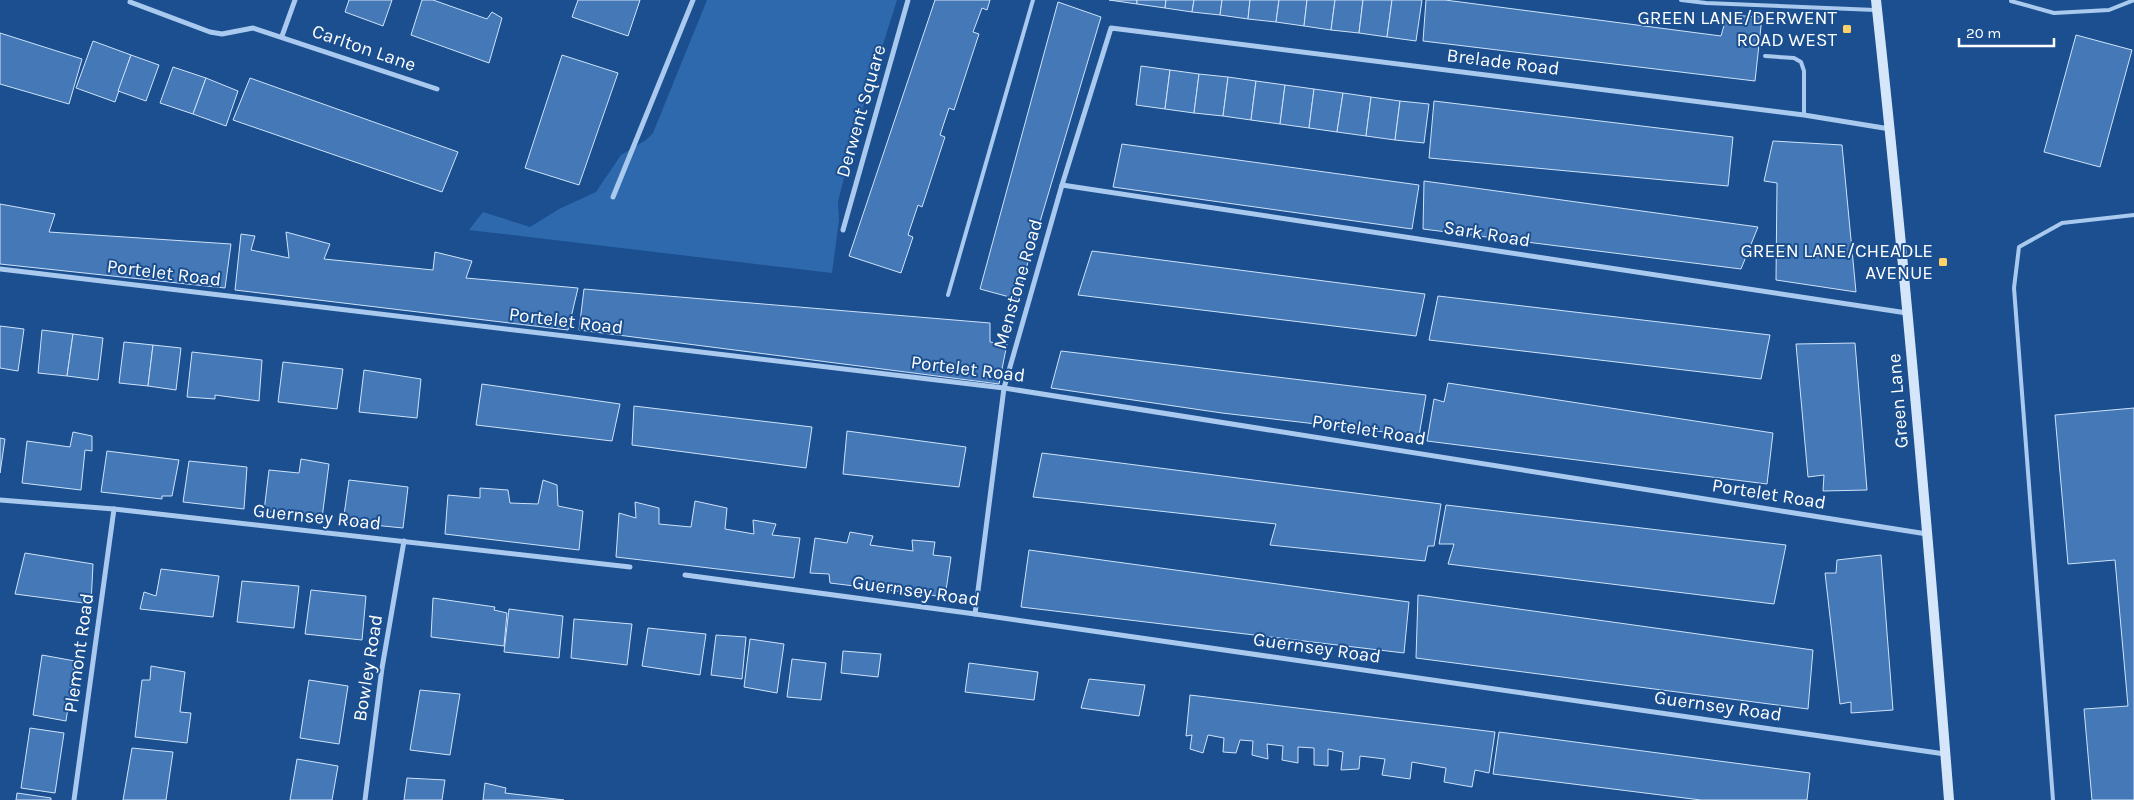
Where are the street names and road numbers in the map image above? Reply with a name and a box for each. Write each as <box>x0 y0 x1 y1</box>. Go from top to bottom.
street label: Carlton Lane <box>309 20 419 76</box>
street label: Derwent Square <box>832 42 890 180</box>
street label: Brelade Road <box>1445 44 1561 80</box>
street label: Menstone Road <box>989 216 1047 352</box>
street label: Sark Road <box>1442 216 1532 252</box>
street label: Portelet Road <box>106 255 222 291</box>
street label: Portelet Road <box>508 303 624 339</box>
street label: Portelet Road <box>910 351 1026 387</box>
street label: Green Lane <box>1883 353 1913 449</box>
street label: Portelet Road <box>1310 410 1428 450</box>
street label: Portelet Road <box>1710 474 1828 514</box>
street label: Guernsey Road <box>252 499 382 535</box>
street label: Guernsey Road <box>851 571 981 611</box>
street label: Plemont Road <box>60 592 98 714</box>
street label: Bowley Road <box>349 613 387 723</box>
street label: Guernsey Road <box>1252 628 1382 668</box>
street label: Guernsey Road <box>1653 686 1783 726</box>

